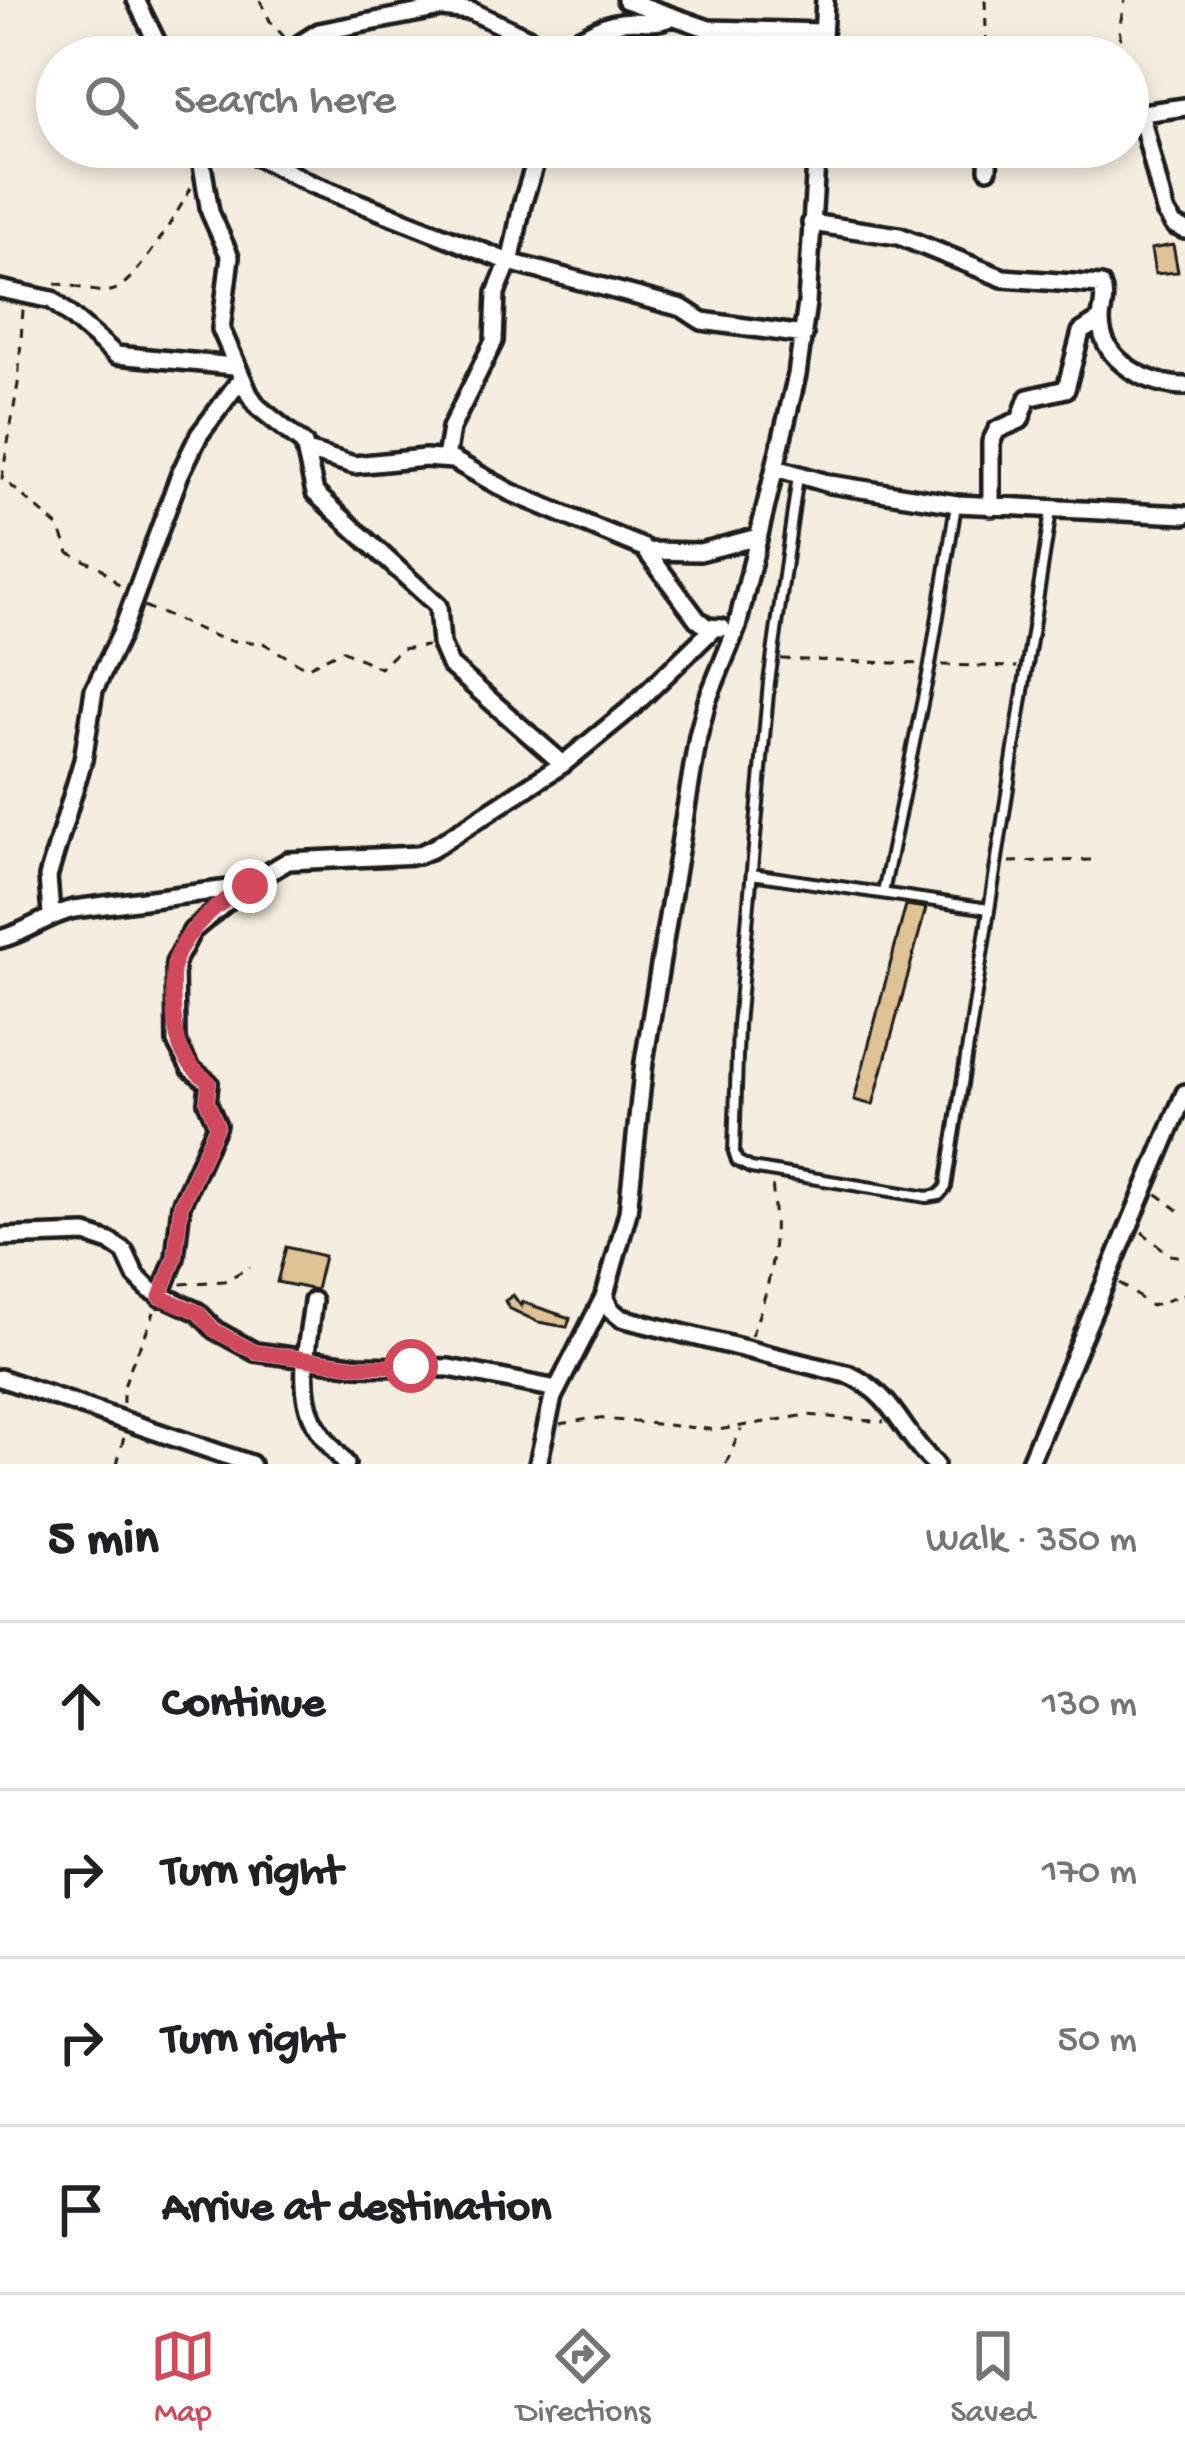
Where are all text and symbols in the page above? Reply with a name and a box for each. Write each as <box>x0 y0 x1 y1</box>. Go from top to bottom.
search box <box>36 36 1149 168</box>
icon: search <box>78 69 144 135</box>
text: Search here <box>174 76 396 129</box>
route end <box>223 859 277 913</box>
route start <box>384 1339 438 1393</box>
text: 5 min <box>48 1512 158 1572</box>
text: Walk · 350 m <box>926 1519 1137 1565</box>
icon: ahead <box>48 1673 114 1739</box>
text: Continue <box>162 1679 325 1732</box>
text: 130 m <box>1042 1683 1137 1729</box>
icon: right <box>48 1841 114 1907</box>
text: Turn right <box>162 1847 342 1900</box>
text: 170 m <box>1042 1851 1137 1897</box>
icon: right <box>48 2009 114 2075</box>
text: Turn right <box>162 2015 342 2068</box>
text: 50 m <box>1057 2019 1137 2065</box>
icon: arrive <box>48 2177 114 2243</box>
text: Arrive at destination <box>162 2183 551 2236</box>
tab: Map <box>150 2323 216 2433</box>
tab: Directions <box>516 2323 650 2433</box>
tab: Saved <box>950 2323 1035 2433</box>

